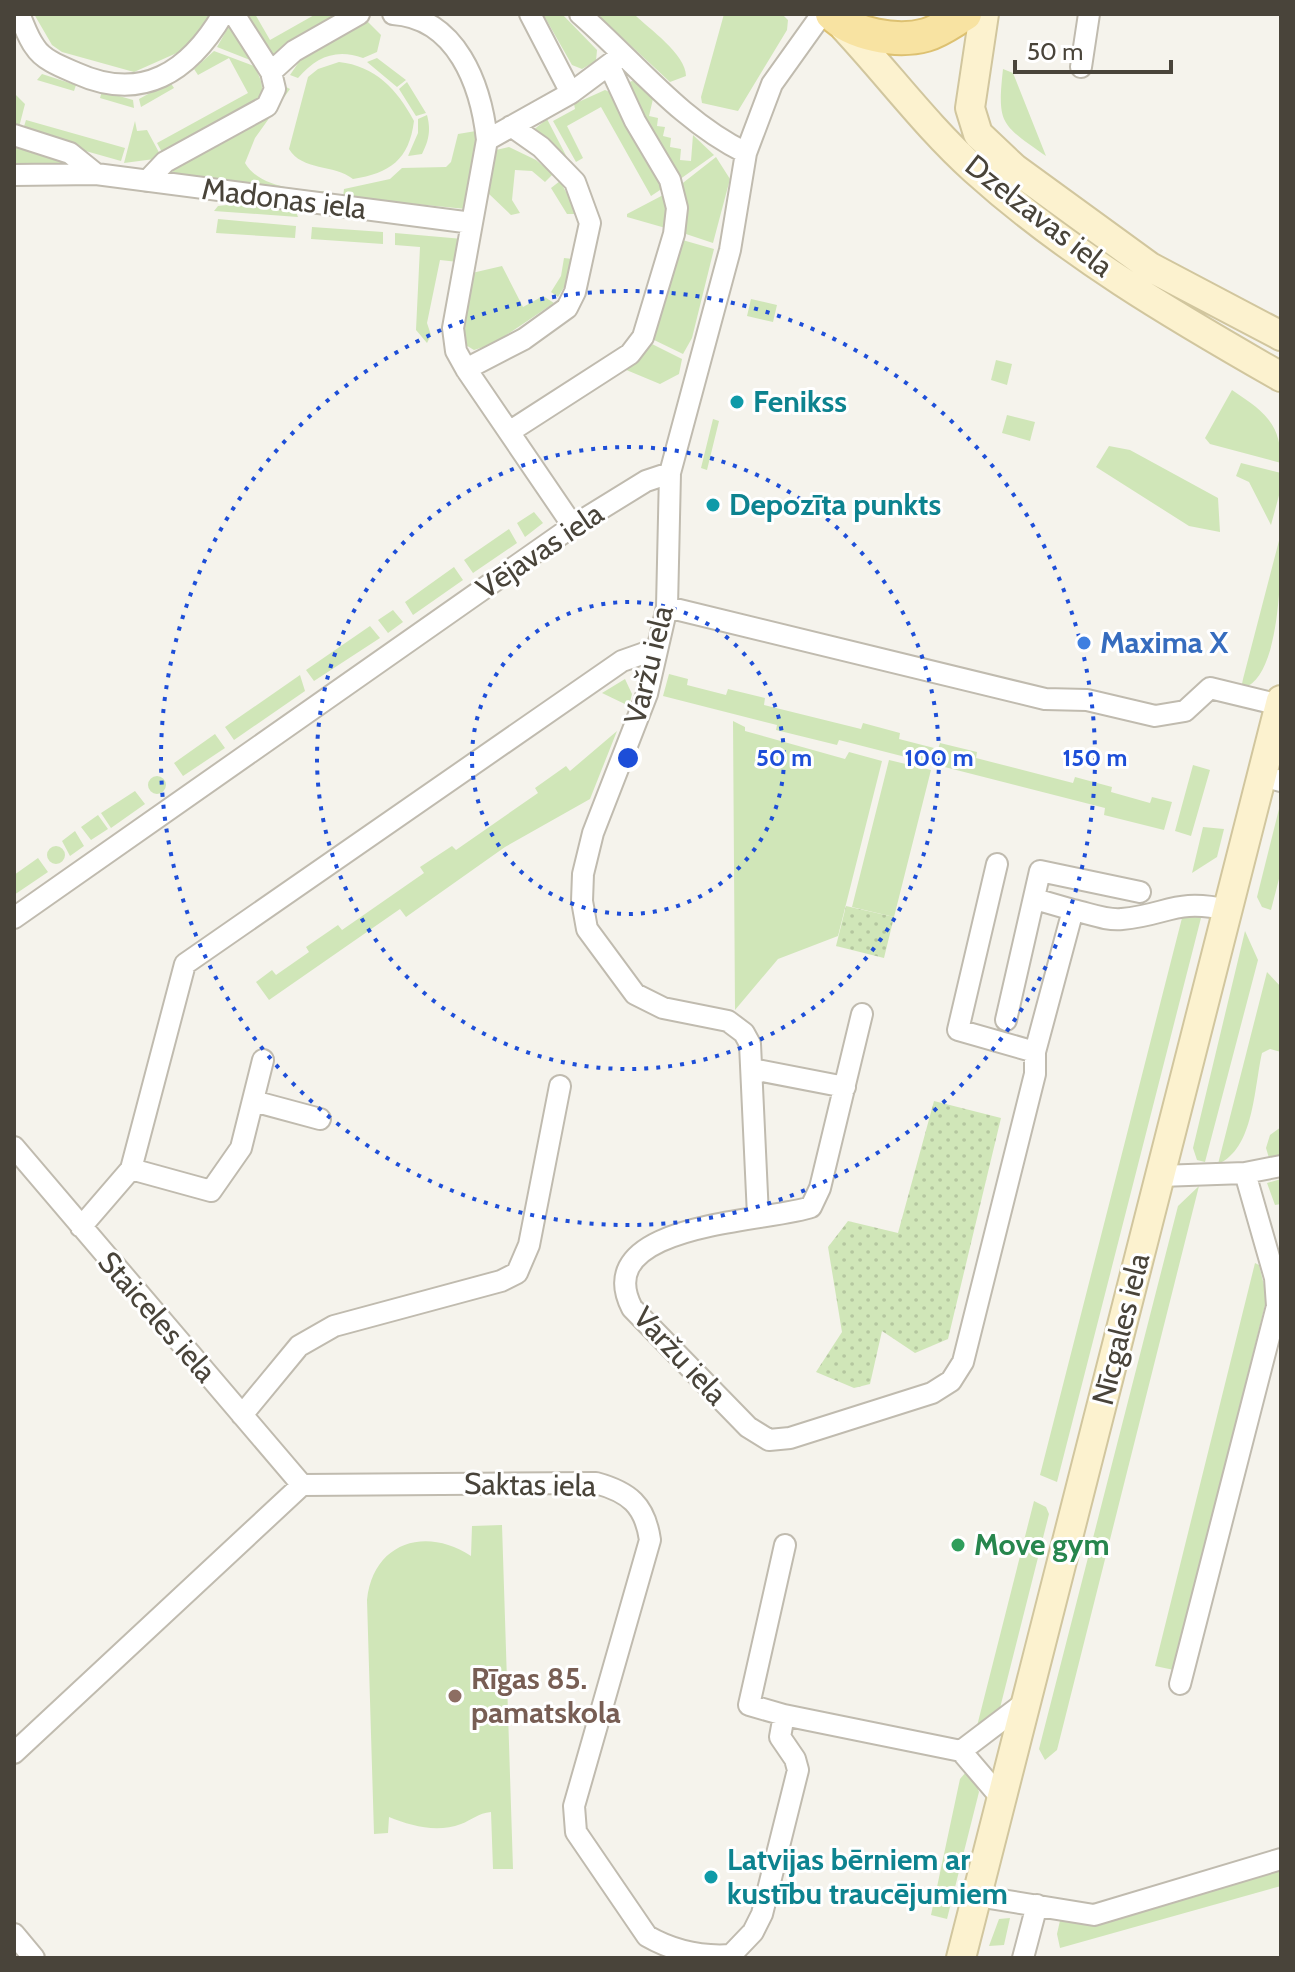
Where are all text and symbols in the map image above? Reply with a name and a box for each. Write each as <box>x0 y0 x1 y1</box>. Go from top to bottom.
scale bar <box>1015 24 1171 74</box>
text: 50 m <box>1027 37 1083 66</box>
street label: Dzelzavas iela <box>958 146 1121 285</box>
street label: Madonas iela <box>200 170 369 227</box>
place label: Fenikss <box>753 383 847 420</box>
marker: Fenikss <box>728 393 746 411</box>
place label: Depozīta punkts <box>729 486 941 523</box>
street label: Vējavas iela <box>469 494 611 607</box>
marker: Depozīta punkts <box>704 496 722 514</box>
street label: Varžu iela <box>616 601 681 728</box>
place label: Maxima X <box>1100 624 1228 661</box>
marker: Maxima X <box>1075 634 1093 652</box>
text: 50 m <box>756 743 812 772</box>
text: 100 m <box>904 743 974 772</box>
text: 150 m <box>1063 743 1127 772</box>
centre of rings <box>614 744 642 772</box>
street label: Staiceles iela <box>90 1244 225 1390</box>
street label: Nīcgales iela <box>1084 1249 1157 1409</box>
street label: Varžu iela <box>626 1299 735 1413</box>
street label: Saktas iela <box>464 1465 597 1504</box>
place label: Move gym <box>974 1526 1109 1563</box>
marker: Move gym <box>949 1536 967 1554</box>
place label: Rīgas 85. pamatskola <box>471 1660 621 1731</box>
marker: Rīgas 85. pamatskola <box>446 1687 464 1705</box>
place label: Latvijas bērniem ar kustību traucējumiem <box>727 1841 1008 1912</box>
marker: Latvijas bērniem ar kustību traucējumiem <box>702 1868 720 1886</box>

